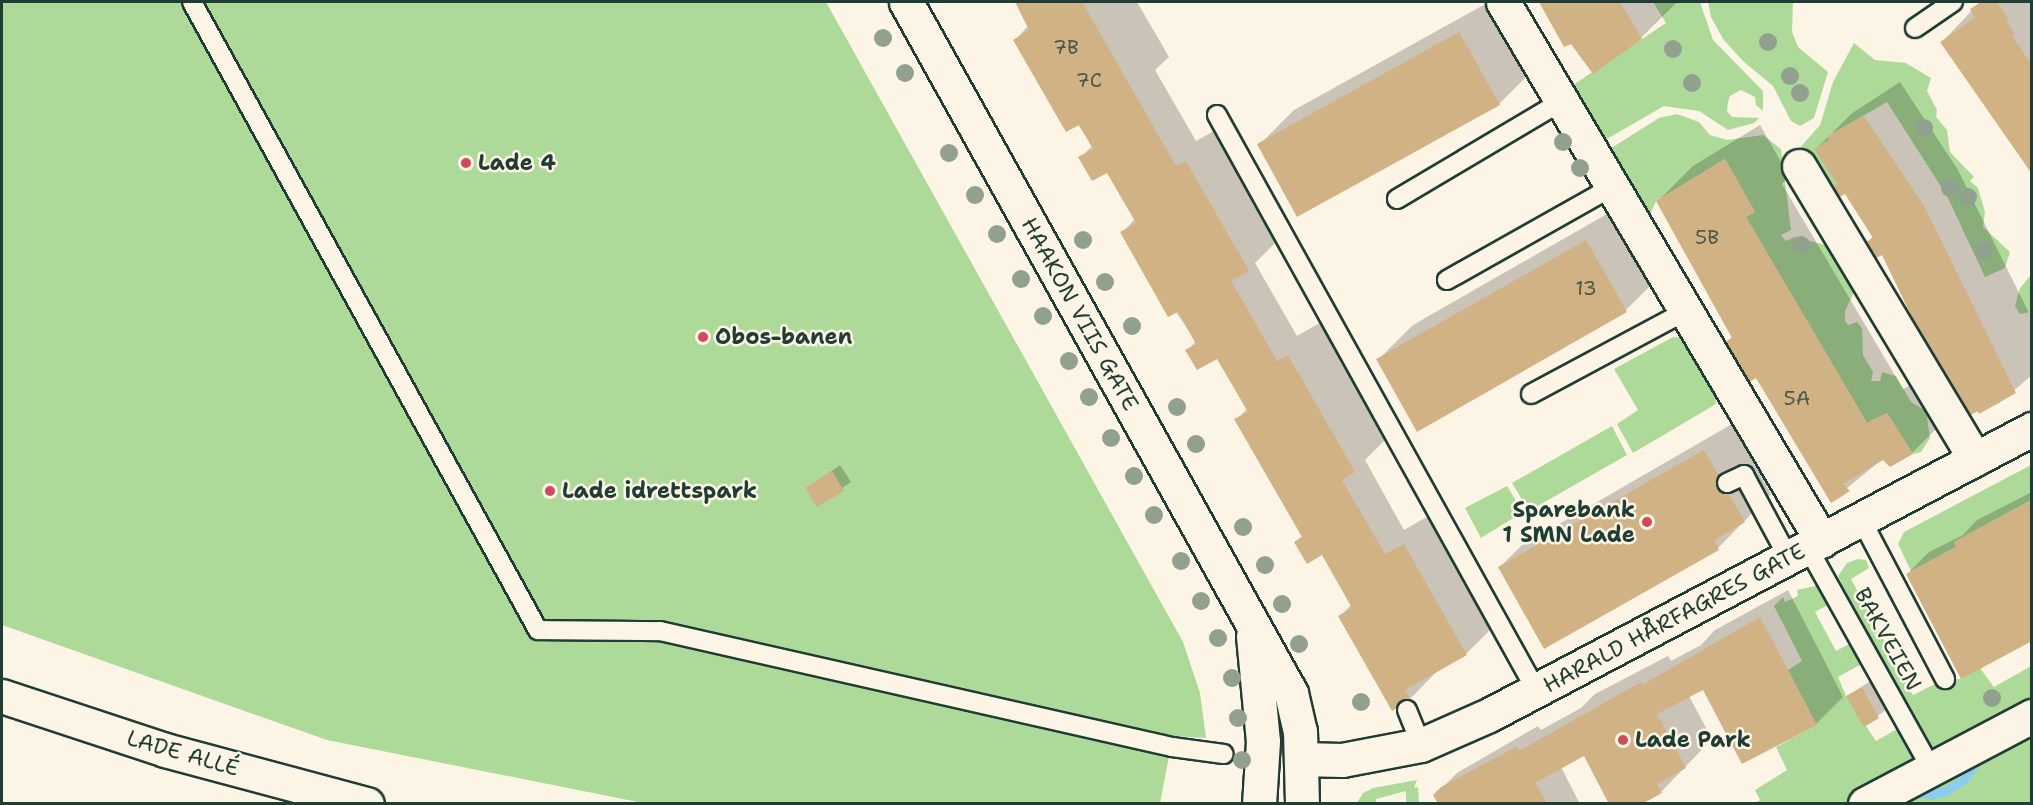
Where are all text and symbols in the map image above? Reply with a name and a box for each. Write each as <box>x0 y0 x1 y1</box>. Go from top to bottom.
house number: 7B <box>1053 35 1079 59</box>
house number: 7C <box>1076 68 1102 92</box>
place label: Lade 4 <box>478 150 556 176</box>
marker: Lade 4 <box>459 156 473 170</box>
street label: HAAKON VIIS GATE <box>1016 213 1144 415</box>
house number: 5B <box>1695 225 1719 249</box>
house number: 13 <box>1575 276 1597 300</box>
place label: Obos-banen <box>715 324 852 350</box>
marker: Obos-banen <box>696 330 710 344</box>
house number: 5A <box>1784 386 1810 410</box>
place label: Lade idrettspark <box>562 478 757 504</box>
marker: Lade idrettspark <box>543 484 557 498</box>
place label: Sparebank 1 SMN Lade <box>1502 496 1635 548</box>
marker: Sparebank 1 SMN Lade <box>1640 515 1654 529</box>
street label: HARALD HÅRFAGRES GATE <box>1539 538 1809 698</box>
street label: BAKVEIEN <box>1849 583 1927 695</box>
street label: LADE ALLÉ <box>124 724 242 782</box>
place label: Lade Park <box>1635 727 1751 753</box>
marker: Lade Park <box>1616 733 1630 747</box>

